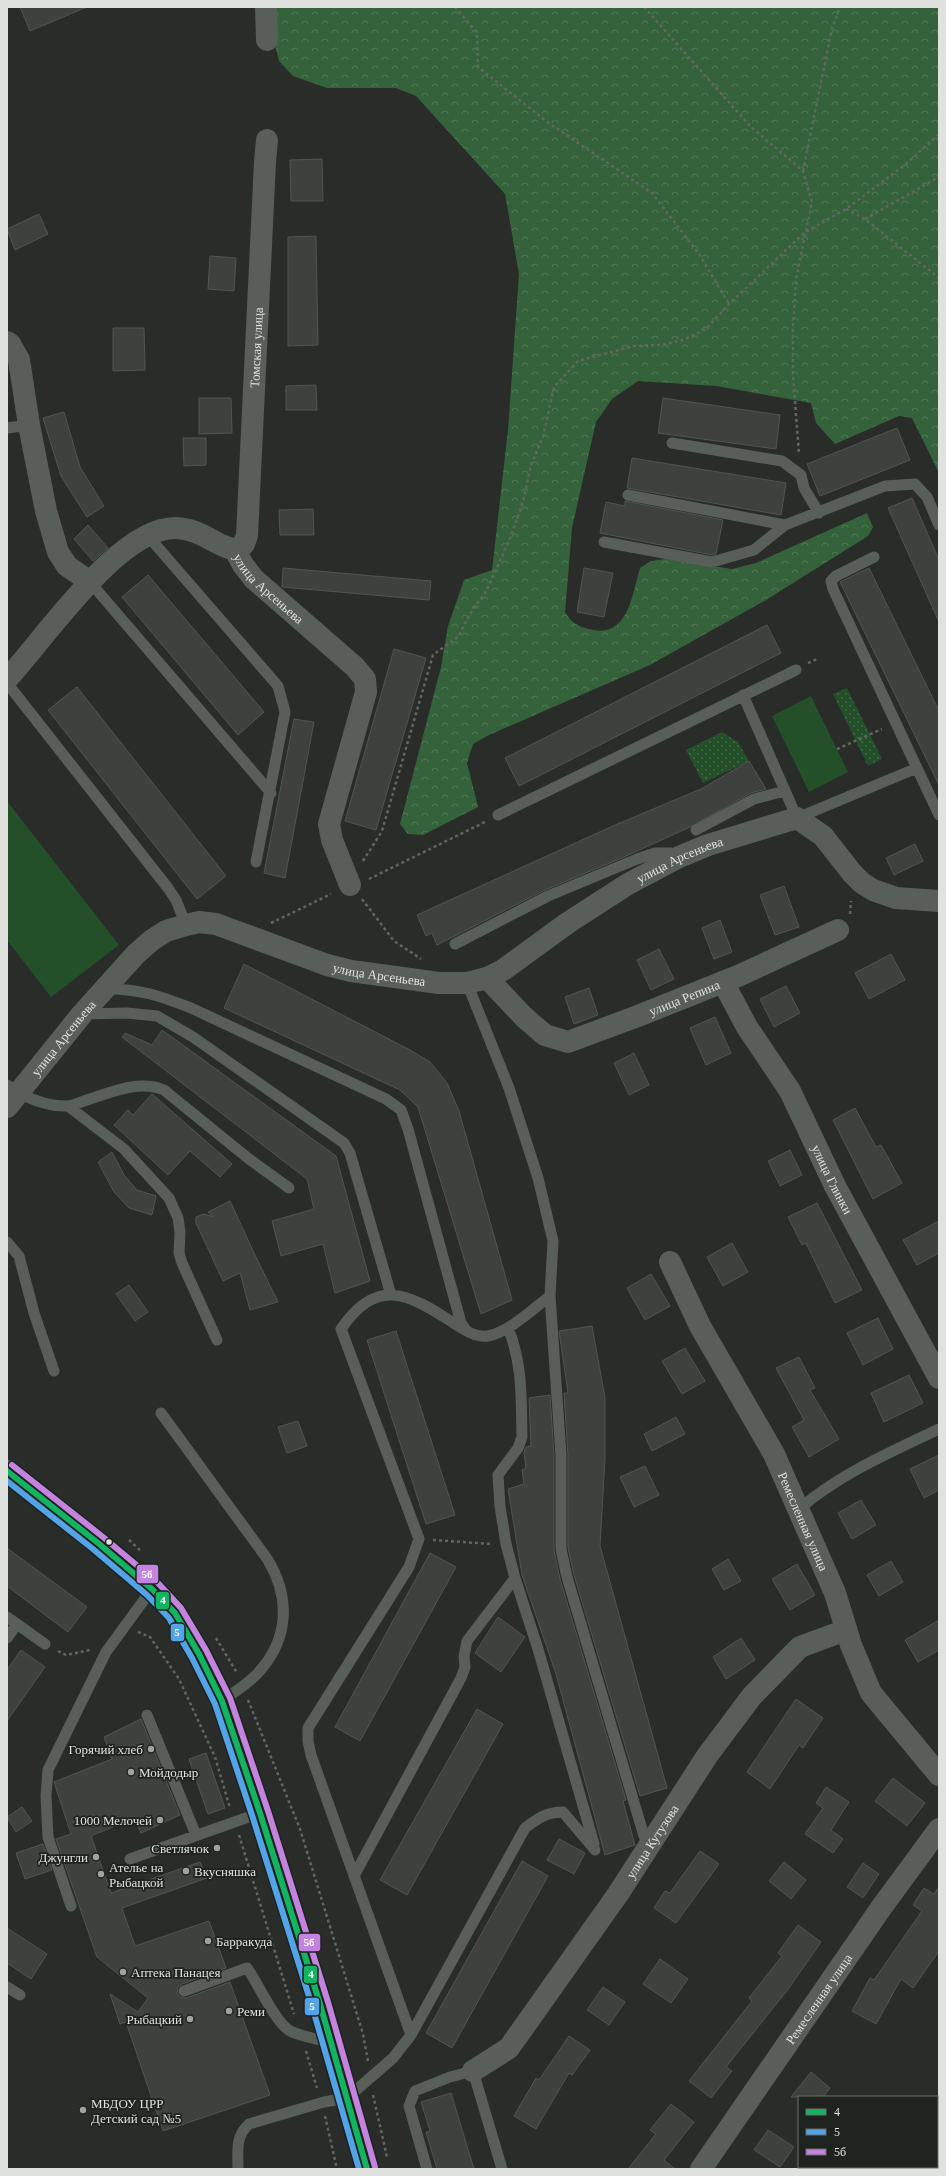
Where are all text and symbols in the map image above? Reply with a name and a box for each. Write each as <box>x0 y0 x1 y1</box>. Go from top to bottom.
street label: Томская улица <box>247 307 266 388</box>
street label: улица Арсеньева <box>230 551 307 627</box>
street label: улица Арсеньева <box>634 834 725 886</box>
street label: улица Арсеньева <box>331 960 427 989</box>
street label: улица Репина <box>647 977 722 1019</box>
street label: улица Арсеньева <box>28 997 99 1079</box>
street label: улица Глинки <box>808 1142 856 1217</box>
street label: Ремесленная улица <box>775 1470 831 1573</box>
unlabelled marker <box>104 1537 114 1547</box>
line badge: 5б <box>136 1564 159 1584</box>
text: 5б <box>142 1568 153 1580</box>
line badge: 4 <box>155 1591 170 1610</box>
text: 4 <box>160 1594 166 1606</box>
line badge: 5 <box>170 1623 185 1642</box>
text: 5 <box>174 1626 180 1638</box>
place label: Горячий хлеб <box>69 1742 143 1757</box>
marker: Горячий хлеб <box>146 1744 156 1754</box>
place label: Мойдодыр <box>139 1765 198 1780</box>
marker: Мойдодыр <box>126 1767 136 1777</box>
street label: улица Кутузова <box>623 1802 682 1881</box>
place label: 1000 Мелочей <box>74 1813 152 1828</box>
marker: 1000 Мелочей <box>155 1815 165 1825</box>
place label: Светлячок <box>151 1841 210 1856</box>
marker: Светлячок <box>212 1843 222 1853</box>
place label: Джунгли <box>39 1850 88 1865</box>
marker: Джунгли <box>91 1852 101 1862</box>
place label: Ателье на Рыбацкой <box>109 1860 164 1890</box>
place label: Вкусняшка <box>194 1864 256 1879</box>
marker: Вкусняшка <box>181 1866 191 1876</box>
marker: Ателье на Рыбацкой <box>96 1869 106 1879</box>
line badge: 5б <box>298 1933 321 1952</box>
place label: Барракуда <box>216 1934 272 1949</box>
marker: Барракуда <box>203 1936 213 1946</box>
text: 5б <box>304 1936 315 1948</box>
street label: Ремесленная улица <box>783 1951 855 2047</box>
place label: Аптека Панацея <box>131 1965 221 1980</box>
line badge: 4 <box>303 1965 318 1984</box>
marker: Аптека Панацея <box>118 1967 128 1977</box>
text: 4 <box>308 1968 314 1980</box>
line badge: 5 <box>304 1997 320 2016</box>
text: 5 <box>309 2000 315 2012</box>
place label: Реми <box>237 2004 265 2019</box>
marker: Реми <box>224 2006 234 2016</box>
place label: Рыбацкий <box>126 2012 182 2027</box>
marker: Рыбацкий <box>185 2014 195 2024</box>
place label: МБДОУ ЦРР Детский сад №5 <box>91 2096 181 2126</box>
legend <box>798 2096 938 2168</box>
marker: МБДОУ ЦРР Детский сад №5 <box>78 2105 88 2115</box>
text: 4 <box>834 2105 840 2119</box>
text: 5 <box>834 2125 840 2139</box>
text: 5б <box>834 2145 846 2159</box>

